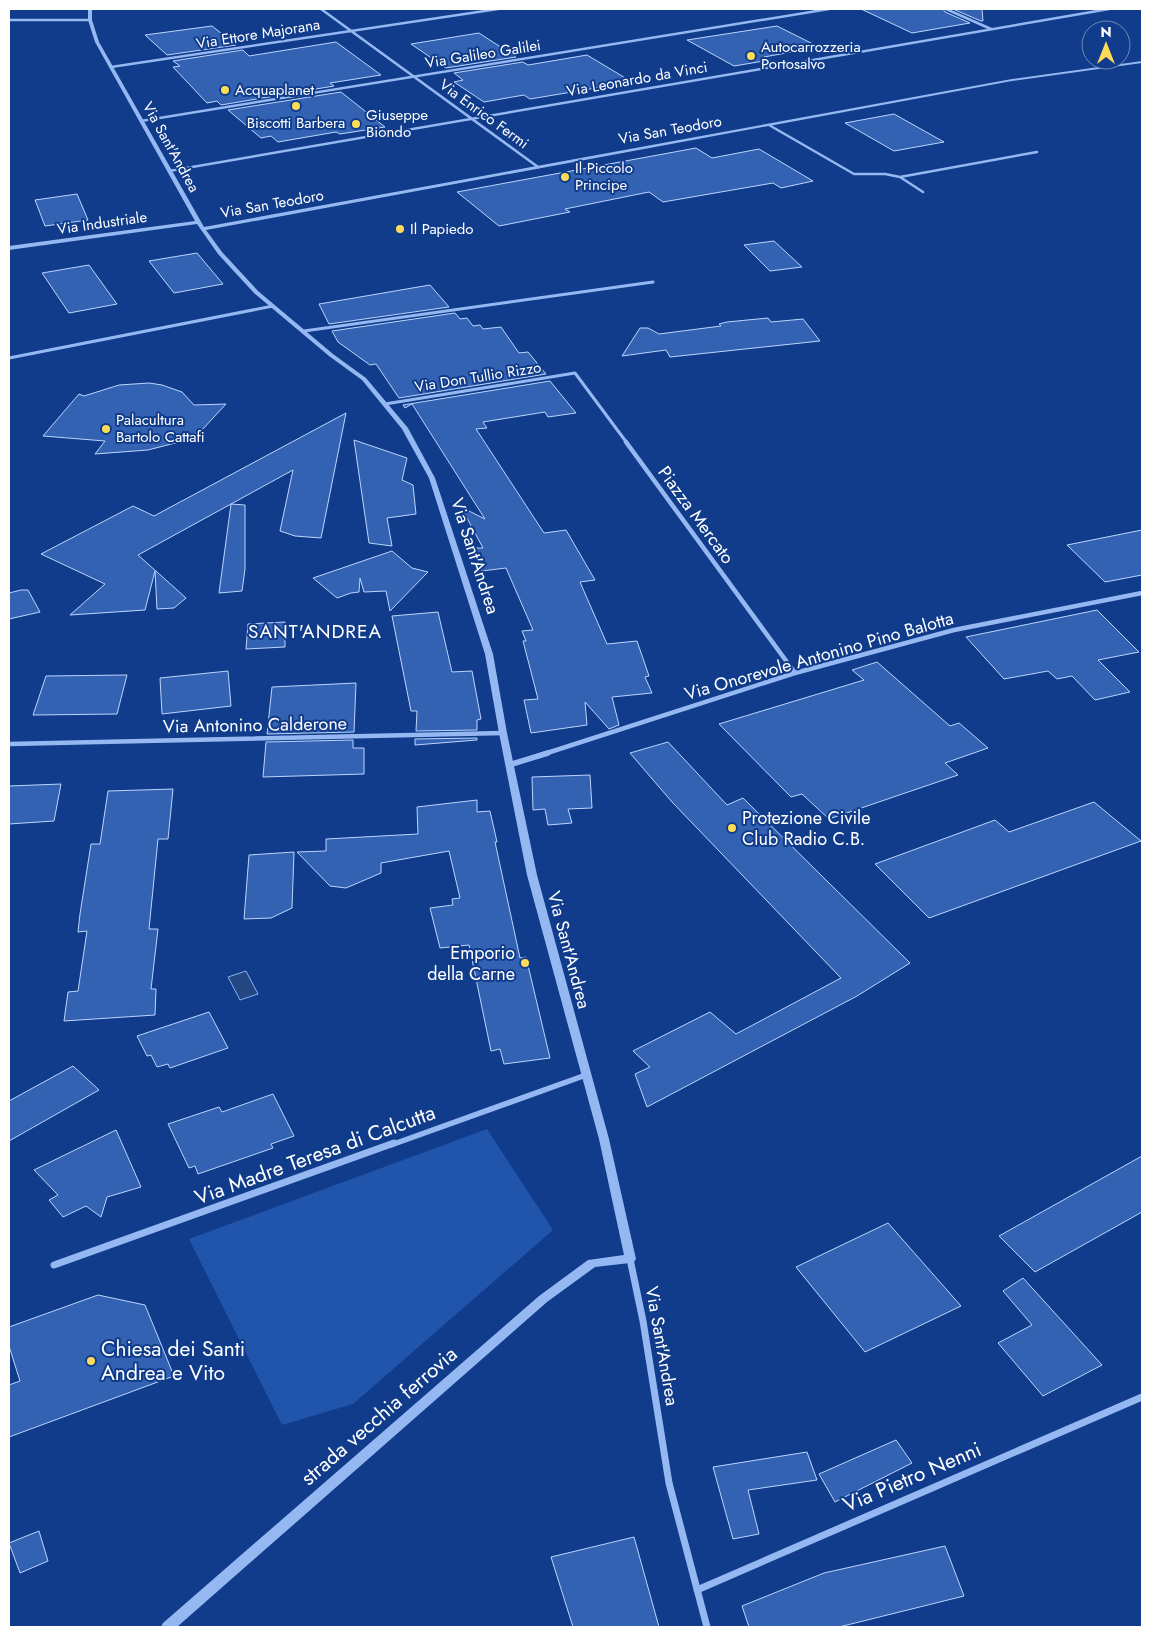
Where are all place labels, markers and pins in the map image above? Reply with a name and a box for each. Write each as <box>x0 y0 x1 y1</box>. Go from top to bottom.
place label: Autocarrozzeria Portosalvo <box>761 36 861 75</box>
marker: Autocarrozzeria Portosalvo <box>745 50 757 62</box>
place label: Acquaplanet <box>235 79 315 101</box>
marker: Acquaplanet <box>219 84 231 96</box>
marker: Biscotti Barbera <box>290 100 302 112</box>
place label: Giuseppe Biondo <box>366 104 428 143</box>
place label: Biscotti Barbera <box>247 112 345 134</box>
marker: Giuseppe Biondo <box>350 118 362 130</box>
place label: Il Piccolo Principe <box>575 157 633 196</box>
marker: Il Piccolo Principe <box>559 171 571 183</box>
place label: Il Papiedo <box>410 218 474 240</box>
marker: Il Papiedo <box>394 223 406 235</box>
place label: Palacultura Bartolo Cattafi <box>116 409 205 448</box>
marker: Palacultura Bartolo Cattafi <box>100 423 112 435</box>
place label: Protezione Civile Club Radio C.B. <box>742 805 870 852</box>
marker: Protezione Civile Club Radio C.B. <box>726 822 738 834</box>
place label: Emporio della Carne <box>427 940 515 987</box>
marker: Emporio della Carne <box>519 957 531 969</box>
place label: Chiesa dei Santi Andrea e Vito <box>101 1334 245 1388</box>
marker: Chiesa dei Santi Andrea e Vito <box>85 1355 97 1367</box>

